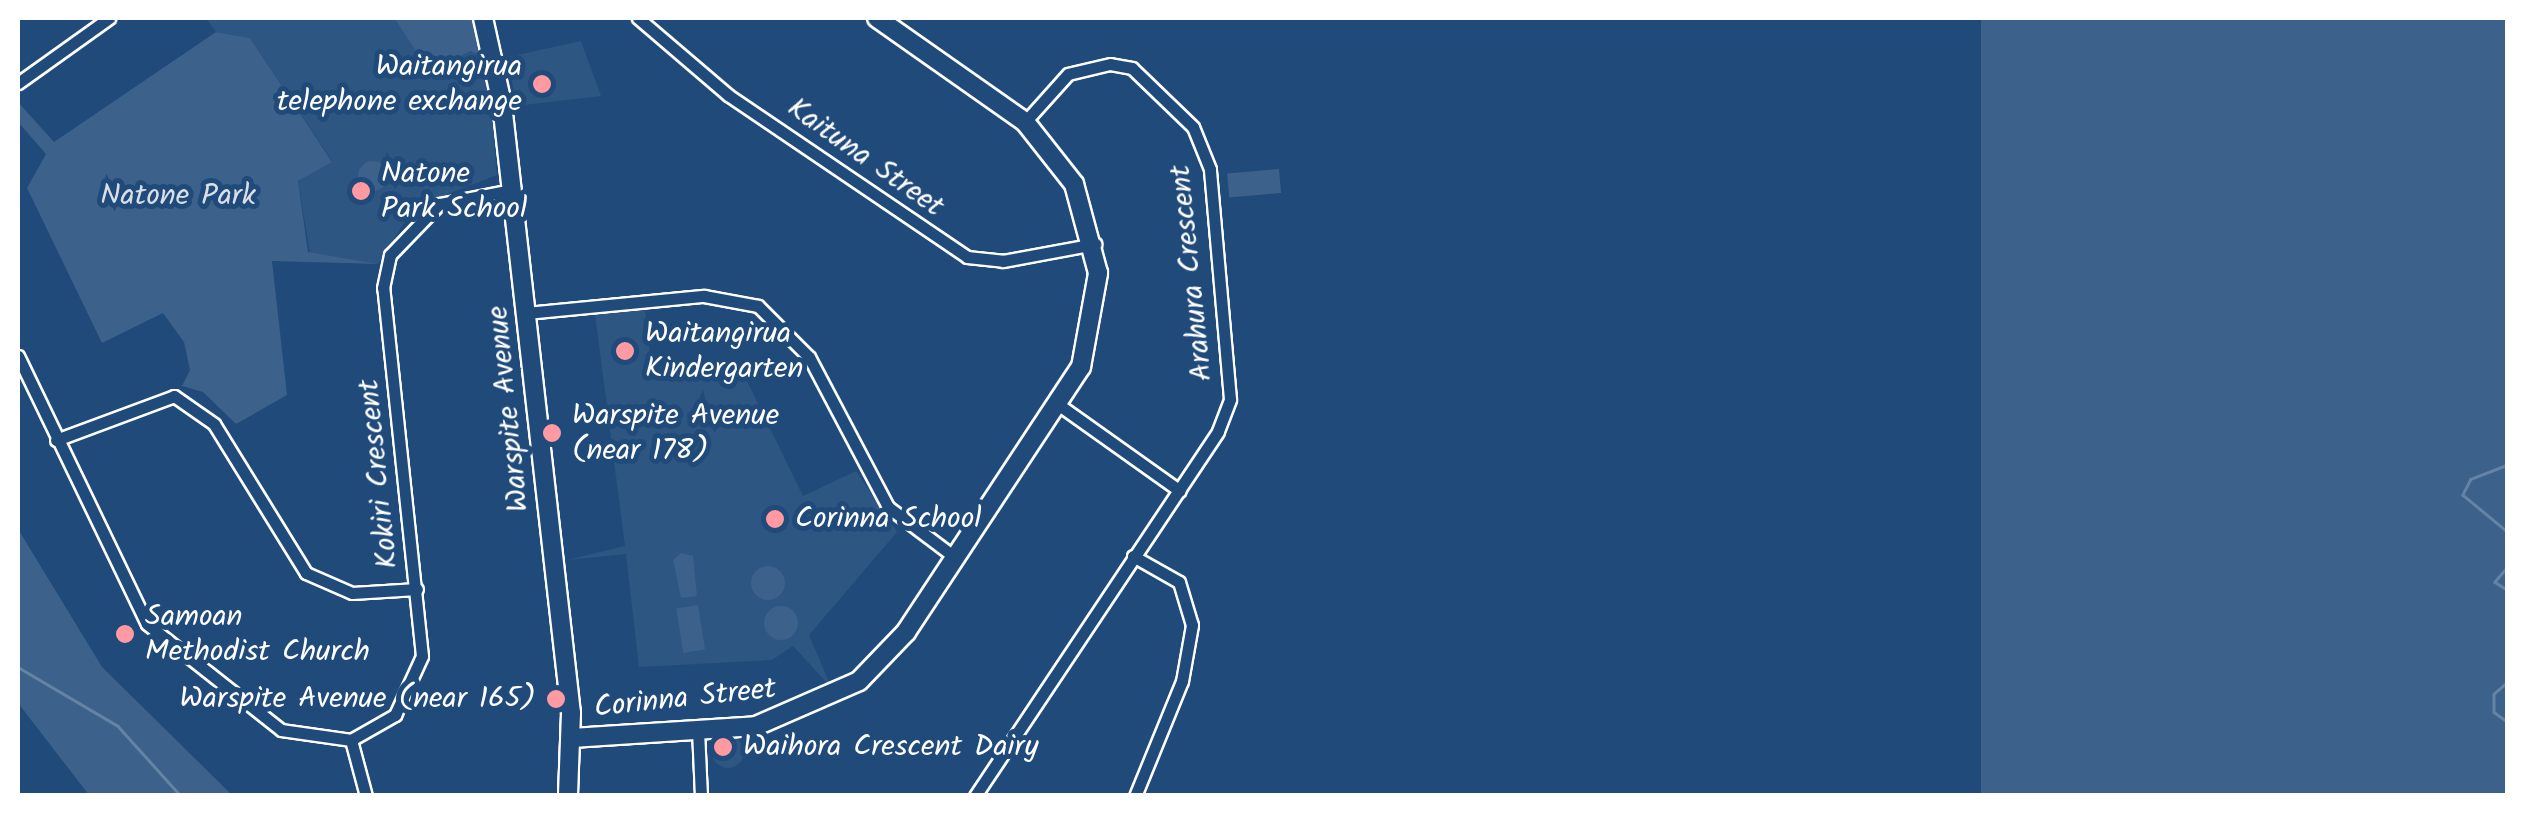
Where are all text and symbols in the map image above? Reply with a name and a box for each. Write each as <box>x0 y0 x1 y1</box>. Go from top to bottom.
place label: Waitangirua telephone exchange <box>277 49 522 120</box>
marker: Waitangirua telephone exchange <box>531 73 553 95</box>
street label: Kaituna Street <box>780 91 950 225</box>
place label: Natone Park School <box>381 156 527 226</box>
street label: Arahura Crescent <box>1163 163 1221 383</box>
park label: Natone Park <box>100 178 256 214</box>
marker: Natone Park School <box>350 180 372 202</box>
street label: Warspite Avenue <box>480 304 538 514</box>
place label: Waitangirua Kindergarten <box>645 316 804 386</box>
marker: Waitangirua Kindergarten <box>614 340 636 362</box>
street label: Kokiri Crescent <box>351 378 407 570</box>
place label: Warspite Avenue (near 178) <box>572 398 779 468</box>
marker: Warspite Avenue (near 178) <box>541 422 563 444</box>
place label: Corinna School <box>795 501 982 537</box>
marker: Corinna School <box>764 508 786 530</box>
place label: Samoan Methodist Church <box>145 599 370 670</box>
marker: Samoan Methodist Church <box>114 623 136 645</box>
street label: Corinna Street <box>592 672 778 726</box>
place label: Warspite Avenue (near 165) <box>179 681 536 717</box>
marker: Warspite Avenue (near 165) <box>545 688 567 710</box>
place label: Waihora Crescent Dairy <box>743 729 1039 765</box>
marker: Waihora Crescent Dairy <box>712 736 734 758</box>

